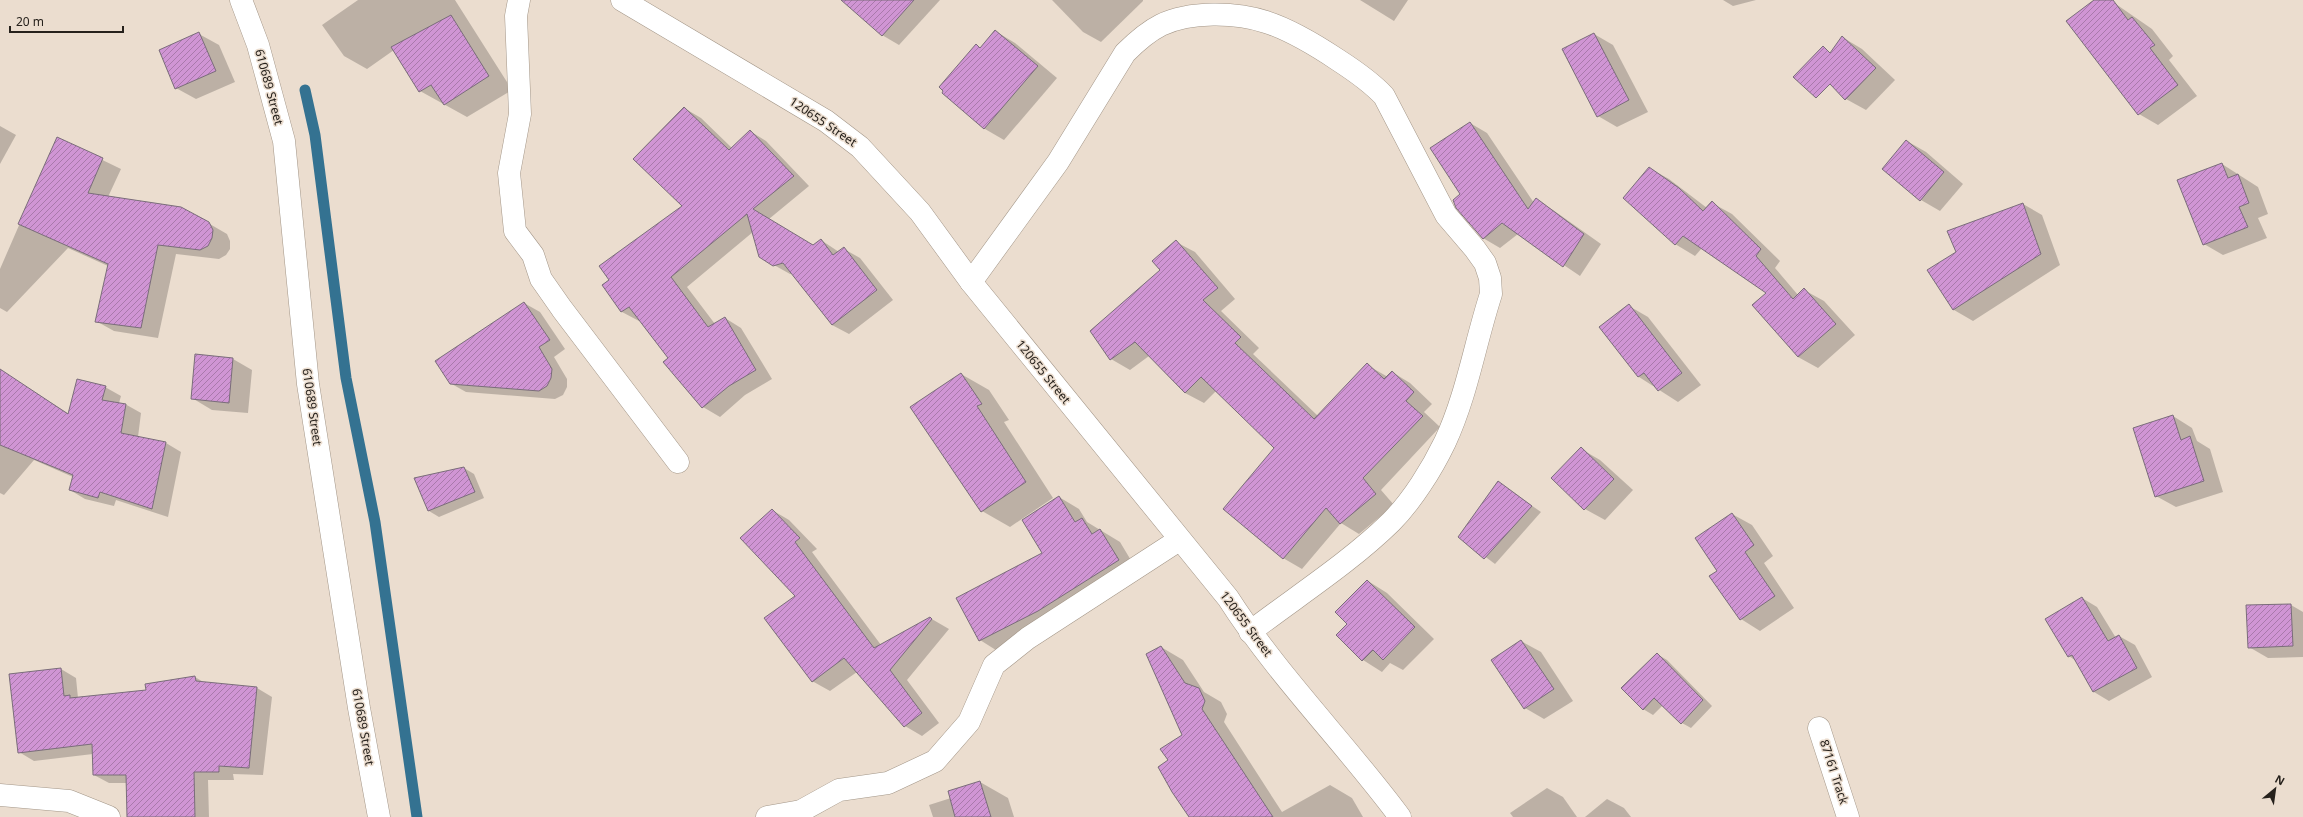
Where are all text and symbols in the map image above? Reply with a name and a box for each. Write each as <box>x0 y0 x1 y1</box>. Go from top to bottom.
scale bar <box>10 8 123 34</box>
text: 20 m <box>16 13 44 30</box>
street label: 610689 Street <box>251 47 288 127</box>
street label: 120655 Street <box>786 93 861 151</box>
street label: 120655 Street <box>1012 336 1075 408</box>
street label: 610689 Street <box>299 367 326 447</box>
street label: 120655 Street <box>1216 588 1277 660</box>
street label: 610689 Street <box>348 687 379 767</box>
street label: 87161 Track <box>1816 737 1853 807</box>
north arrow <box>2255 769 2295 809</box>
text: N <box>2273 771 2288 789</box>

